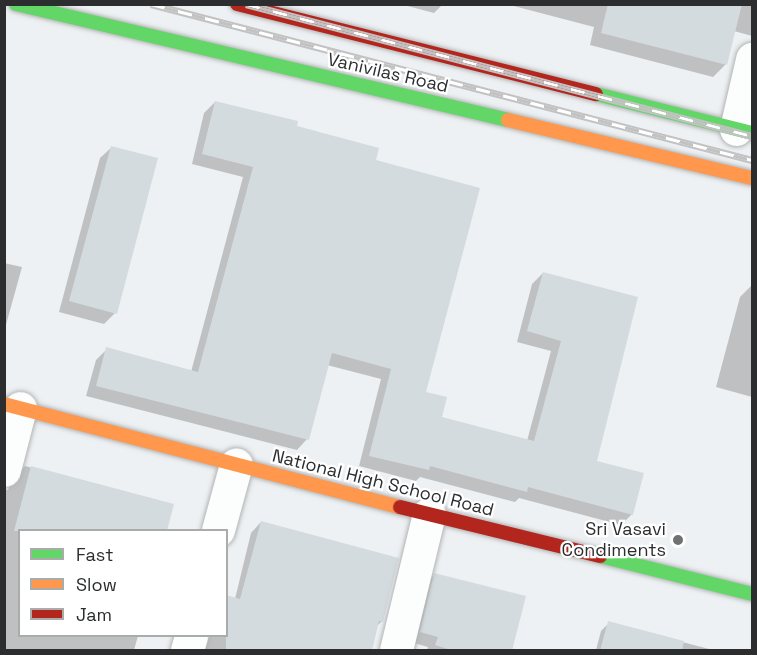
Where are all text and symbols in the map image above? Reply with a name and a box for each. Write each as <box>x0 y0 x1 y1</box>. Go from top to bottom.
street label: Vanivilas Road <box>325 49 451 97</box>
street label: National High School Road <box>270 445 496 521</box>
place label: Sri Vasavi Condiments <box>562 519 666 562</box>
legend <box>18 529 228 637</box>
marker: Sri Vasavi Condiments <box>671 533 685 547</box>
text: Fast <box>76 543 113 566</box>
text: Slow <box>76 573 117 596</box>
text: Jam <box>76 603 112 626</box>

